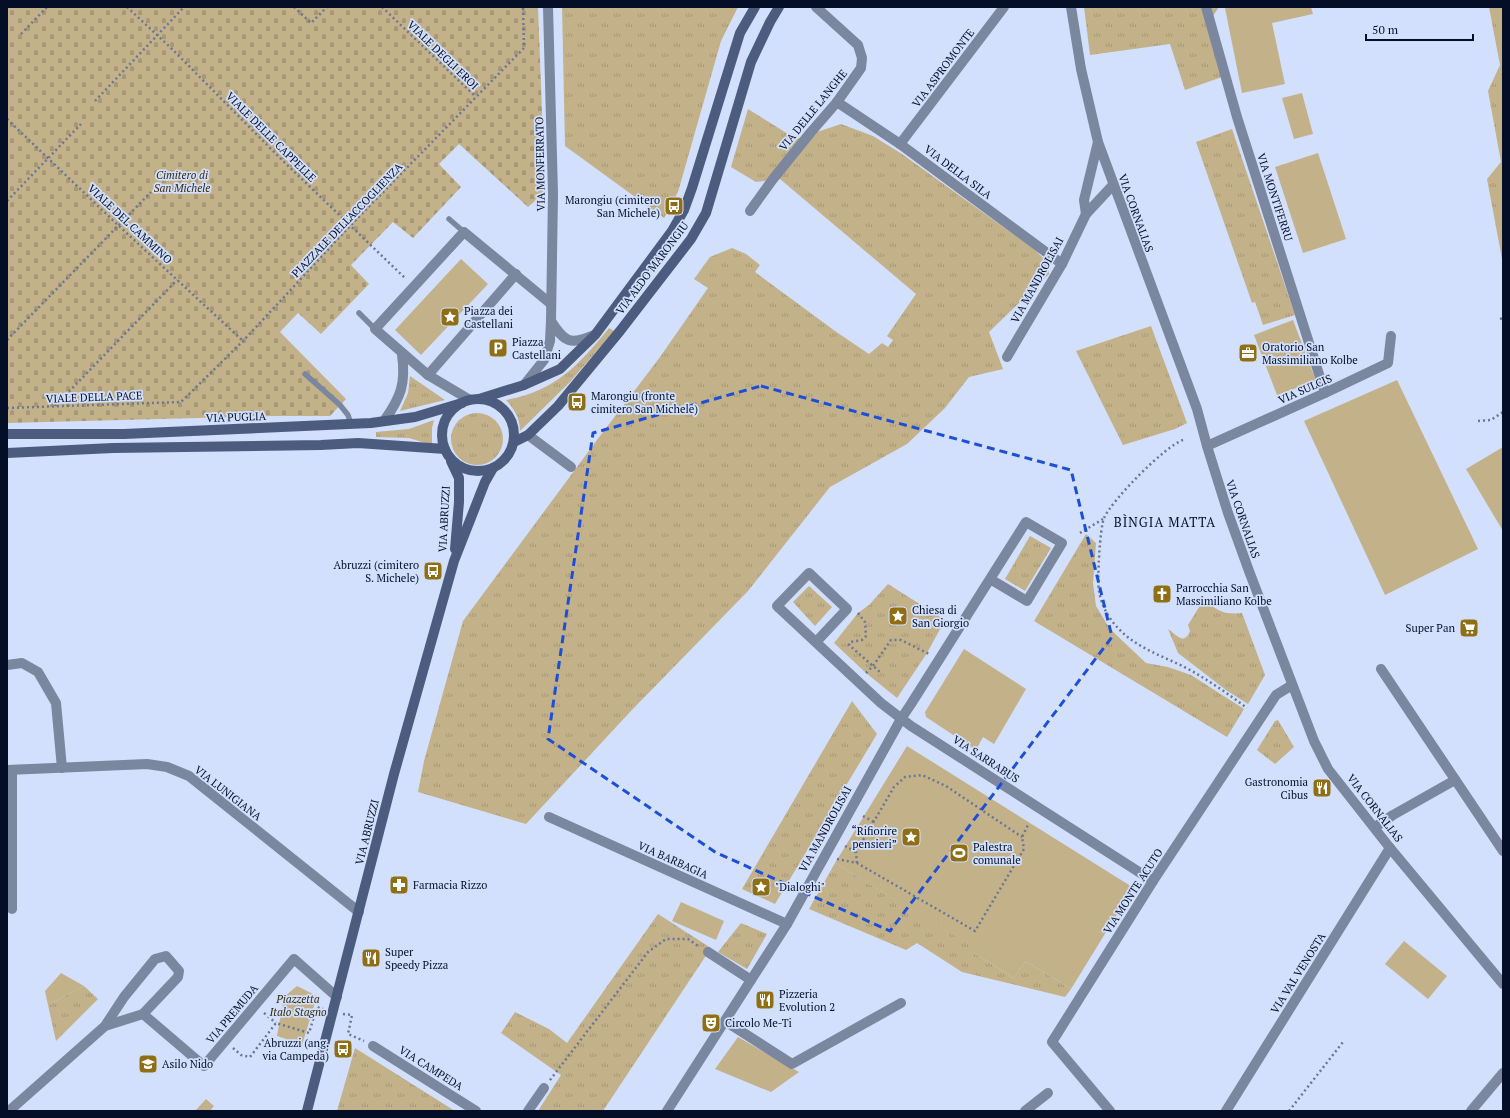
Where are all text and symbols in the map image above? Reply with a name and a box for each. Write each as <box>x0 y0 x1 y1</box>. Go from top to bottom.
scale bar <box>1366 16 1473 42</box>
street label: VIALE DEGLI EROI <box>405 18 482 93</box>
text: 50 m <box>1372 22 1399 37</box>
street label: VIA ASPROMONTE <box>909 26 977 110</box>
street label: VIA DELLE LANGHE <box>776 67 850 153</box>
street label: VIALE DELLE CAPPELLE <box>223 89 319 185</box>
street label: VIA MONFERRATO <box>532 116 548 212</box>
street label: VIA DELLA SILA <box>921 142 995 202</box>
street label: VIA MONTIFERRU <box>1254 151 1296 243</box>
street label: PIAZZALE DELL'ACCOGLIENZA <box>288 159 406 280</box>
park label: Cimitero di San Michele <box>154 168 210 195</box>
street label: VIA CORNALIAS <box>1115 172 1157 254</box>
street label: VIALE DEL CAMMINO <box>85 181 175 267</box>
place label: Marongiu (cimitero San Michele) <box>565 193 660 220</box>
bus stop icon: Marongiu (cimitero San Michele) <box>663 195 685 217</box>
street label: VIA ALDO MARONGIU <box>613 219 692 317</box>
street label: VIA MANDROLISAI <box>1008 234 1067 325</box>
place label: Piazza dei Castellani <box>464 304 513 331</box>
place icon: Piazza dei Castellani <box>439 306 461 328</box>
place label: Piazza Castellani <box>512 335 561 362</box>
parking icon: Piazza Castellani <box>487 337 509 359</box>
place label: Oratorio San Massimiliano Kolbe <box>1262 340 1358 367</box>
office icon: Oratorio San Massimiliano Kolbe <box>1237 342 1259 364</box>
street label: VIA SULCIS <box>1276 371 1334 407</box>
street label: VIALE DELLA PACE <box>46 388 142 406</box>
place label: Marongiu (fronte cimitero San Michele) <box>591 389 698 416</box>
bus stop icon: Marongiu (fronte cimitero San Michele) <box>566 391 588 413</box>
street label: VIA PUGLIA <box>206 409 267 425</box>
street label: VIA CORNALIAS <box>1223 478 1263 560</box>
street label: VIA ABRUZZI <box>435 485 453 553</box>
district label: BÌNGIA MATTA <box>1114 513 1216 531</box>
place label: Abruzzi (cimitero S. Michele) <box>334 558 419 585</box>
bus stop icon: Abruzzi (cimitero S. Michele) <box>422 560 444 582</box>
place label: Parrocchia San Massimiliano Kolbe <box>1176 581 1272 608</box>
church icon: Parrocchia San Massimiliano Kolbe <box>1151 583 1173 605</box>
place label: Chiesa di San Giorgio <box>912 603 969 630</box>
place icon: Chiesa di San Giorgio <box>887 605 909 627</box>
supermarket icon: Super Pan <box>1458 617 1480 639</box>
place label: Super Pan <box>1406 621 1455 635</box>
street label: VIA SARRABUS <box>950 732 1022 786</box>
street label: VIA LUNIGIANA <box>192 762 265 824</box>
street label: VIA CORNALIAS <box>1344 771 1406 845</box>
place label: Gastronomia Cibus <box>1245 775 1308 802</box>
restaurant icon: Gastronomia Cibus <box>1311 777 1333 799</box>
street label: VIA MANDROLISAI <box>796 783 855 874</box>
street label: VIA ABRUZZI <box>352 798 382 866</box>
place label: “Rifiorire pensieri” <box>851 824 897 851</box>
place icon: “Rifiorire pensieri” <box>900 826 922 848</box>
street label: VIA BARBAGIA <box>636 838 711 882</box>
place label: Palestra comunale <box>973 840 1021 867</box>
sports icon: Palestra comunale <box>948 842 970 864</box>
street label: VIA MONTE ACUTO <box>1100 846 1166 936</box>
pharmacy icon: Farmacia Rizzo <box>388 874 410 896</box>
place icon: "Dialoghi" <box>750 876 772 898</box>
place label: Farmacia Rizzo <box>413 878 487 892</box>
place label: "Dialoghi" <box>775 880 825 894</box>
street label: VIA VAL VENOSTA <box>1267 930 1329 1016</box>
place label: Super Speedy Pizza <box>385 945 449 972</box>
restaurant icon: Super Speedy Pizza <box>360 947 382 969</box>
street label: VIA PREMUDA <box>203 981 261 1046</box>
place label: Pizzeria Evolution 2 <box>779 987 835 1014</box>
restaurant icon: Pizzeria Evolution 2 <box>754 989 776 1011</box>
park label: Piazzetta Italo Stagno <box>268 992 327 1019</box>
theatre icon: Circolo Me-Ti <box>700 1012 722 1034</box>
place label: Circolo Me-Ti <box>725 1016 792 1030</box>
place label: Abruzzi (ang. via Campeda) <box>262 1036 329 1063</box>
bus stop icon: Abruzzi (ang. via Campeda) <box>332 1038 354 1060</box>
street label: VIA CAMPEDA <box>396 1043 466 1094</box>
school or university icon: Asilo Nido <box>137 1053 159 1075</box>
place label: Asilo Nido <box>162 1057 213 1071</box>

